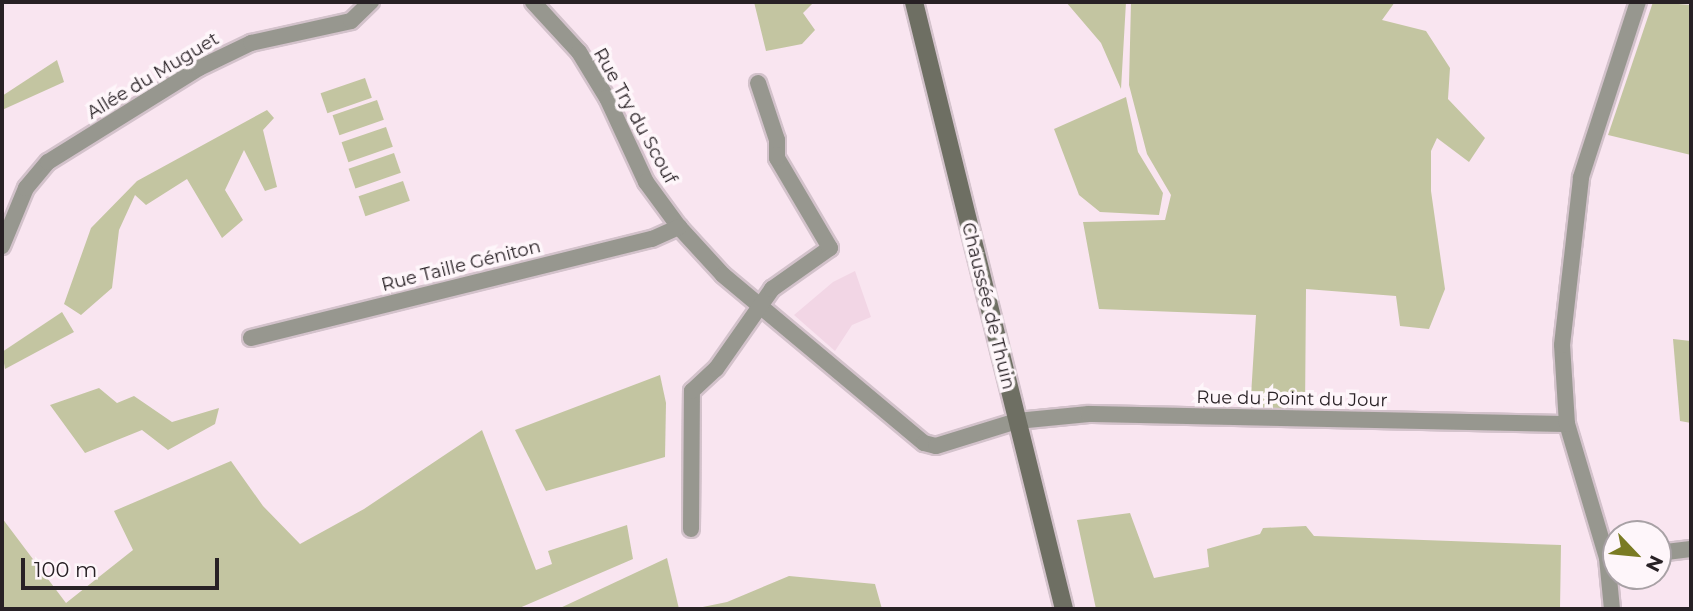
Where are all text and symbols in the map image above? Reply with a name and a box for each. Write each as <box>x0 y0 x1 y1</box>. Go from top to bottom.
street label: Allée du Muguet <box>83 28 223 124</box>
street label: Rue Try du Scouf <box>589 44 681 188</box>
street label: Chaussée de Thuin <box>957 220 1019 392</box>
street label: Rue Taille Géniton <box>379 236 543 296</box>
street label: Rue du Point du Jour <box>1196 387 1388 411</box>
north arrow <box>1602 520 1672 590</box>
scale bar <box>24 544 222 588</box>
text: N <box>1641 552 1668 575</box>
text: 100 m <box>34 557 97 582</box>

